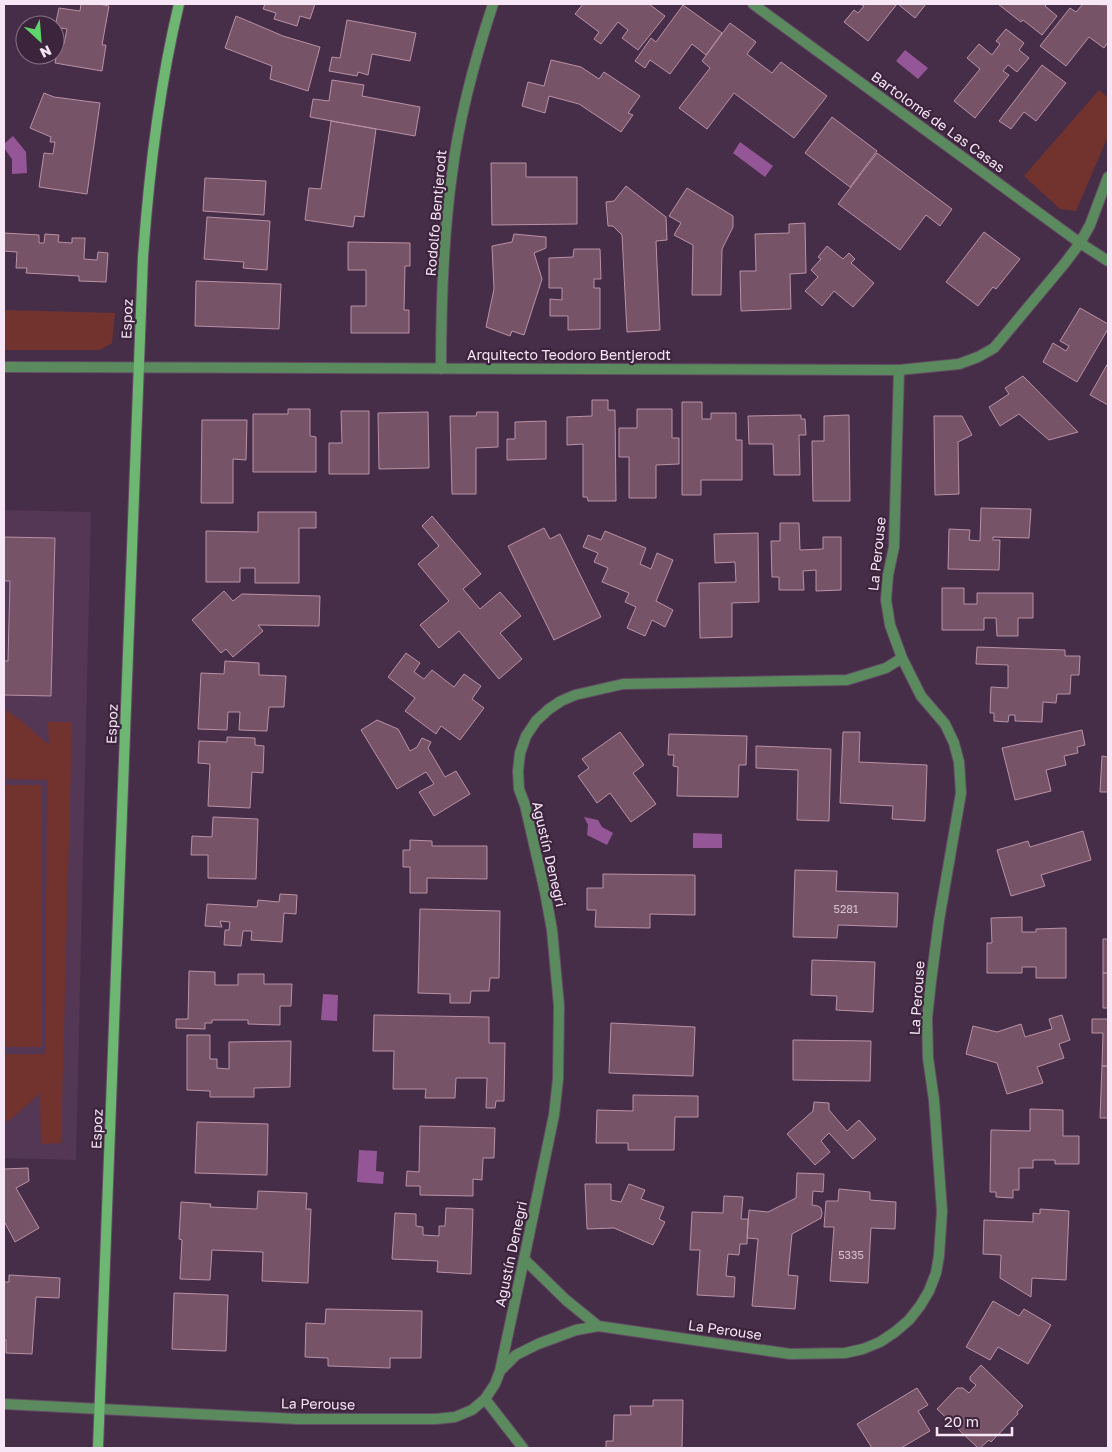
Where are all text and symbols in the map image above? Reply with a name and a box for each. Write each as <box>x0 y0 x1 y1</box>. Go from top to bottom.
north arrow <box>15 15 65 65</box>
text: N <box>37 42 54 62</box>
street label: Bartolomé de Las Casas <box>868 67 1008 176</box>
street label: Rodolfo Bentjerodt <box>421 149 450 277</box>
street label: Espoz <box>117 299 136 339</box>
street label: Arquitecto Teodoro Bentjerodt <box>467 346 671 363</box>
street label: La Perouse <box>864 516 889 592</box>
street label: Espoz <box>102 704 121 744</box>
street label: Agustín Denegri <box>529 800 570 908</box>
house number: 5281 <box>834 902 858 915</box>
street label: La Perouse <box>905 960 928 1036</box>
street label: Espoz <box>87 1109 106 1149</box>
street label: Agustín Denegri <box>491 1199 530 1308</box>
house number: 5335 <box>838 1248 864 1261</box>
street label: La Perouse <box>687 1316 763 1343</box>
street label: La Perouse <box>281 1394 355 1413</box>
scale bar <box>937 1404 1012 1436</box>
text: 20 m <box>944 1412 979 1430</box>

